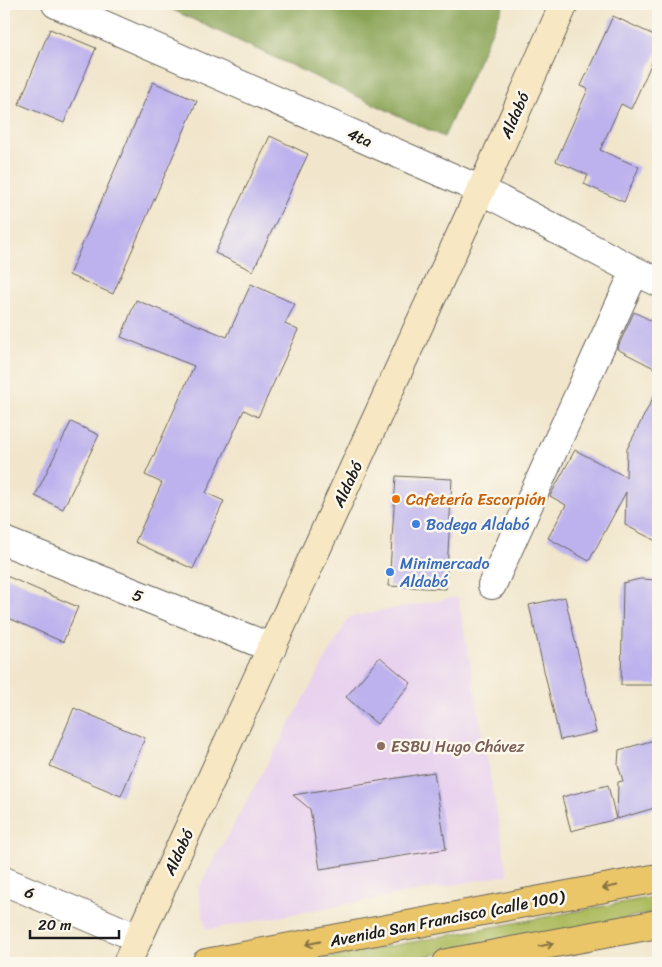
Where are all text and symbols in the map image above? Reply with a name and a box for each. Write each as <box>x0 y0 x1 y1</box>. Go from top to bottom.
street label: Aldabó <box>491 87 538 144</box>
street label: 4ta <box>342 119 377 156</box>
street label: Aldabó <box>324 455 371 513</box>
place label: Cafetería Escorpión <box>406 485 546 514</box>
marker: Cafetería Escorpión <box>390 493 402 505</box>
place label: Bodega Aldabó <box>426 510 530 539</box>
marker: Bodega Aldabó <box>410 518 422 530</box>
place label: Minimercado Aldabó <box>399 549 490 596</box>
marker: Minimercado Aldabó <box>384 566 396 578</box>
street label: 5 <box>128 580 148 611</box>
place label: ESBU Hugo Chávez <box>391 732 525 761</box>
marker: ESBU Hugo Chávez <box>375 740 387 752</box>
street label: Aldabó <box>155 823 202 881</box>
street label: 6 <box>20 877 40 908</box>
street label: Avenida San Francisco (calle 100) <box>326 881 568 956</box>
one-way arrow <box>603 883 619 892</box>
scale bar <box>30 907 119 939</box>
text: 20 m <box>38 912 72 938</box>
one-way arrow <box>305 939 321 948</box>
one-way arrow <box>538 939 554 949</box>

